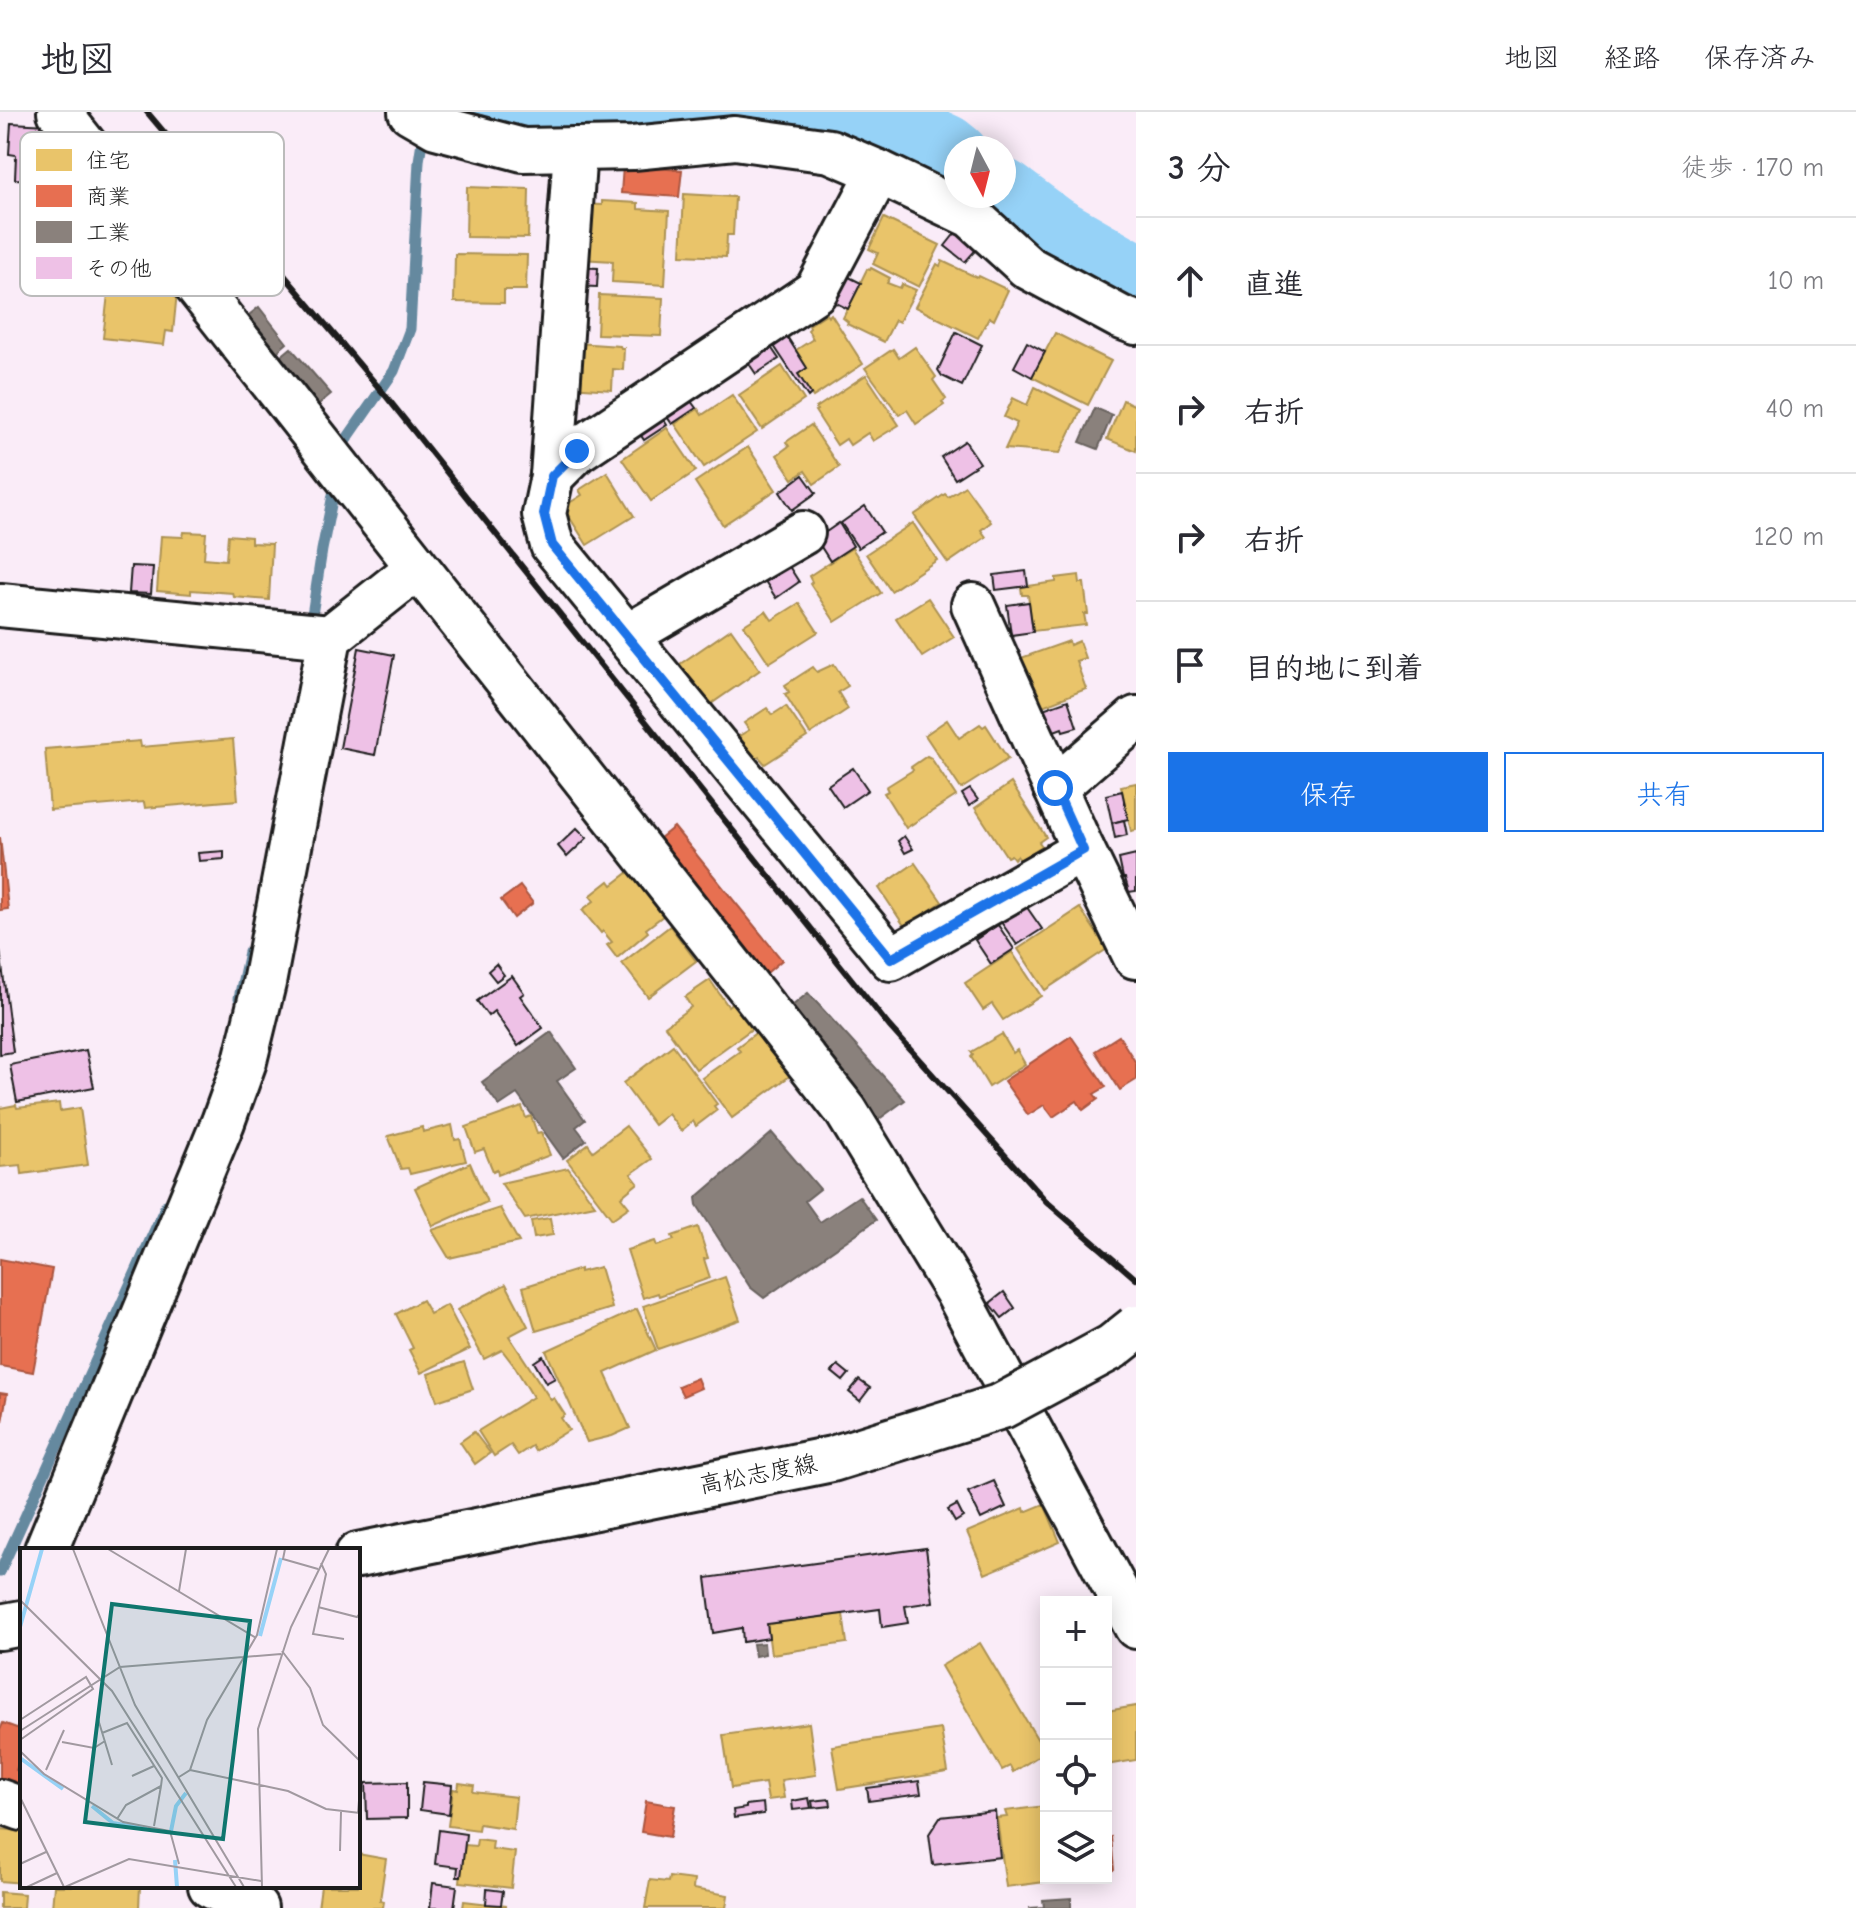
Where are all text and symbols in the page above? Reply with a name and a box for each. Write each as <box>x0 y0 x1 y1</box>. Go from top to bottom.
text: 地図 <box>40 38 116 82</box>
text: 地図 <box>1504 42 1560 74</box>
text: 経路 <box>1604 42 1660 74</box>
text: 保存済み <box>1704 42 1816 74</box>
legend <box>20 132 284 296</box>
north arrow <box>944 136 1016 208</box>
text: 住宅 <box>86 148 130 174</box>
text: 3 分 <box>1168 148 1231 188</box>
text: 徒歩 · 170 m <box>1681 153 1824 183</box>
text: 商業 <box>86 184 130 210</box>
text: 工業 <box>86 220 130 246</box>
text: その他 <box>86 256 152 282</box>
icon: ahead <box>1168 259 1212 303</box>
text: 10 m <box>1768 266 1824 296</box>
text: 直進 <box>1244 267 1304 302</box>
icon: right <box>1168 387 1212 431</box>
text: 40 m <box>1765 394 1824 424</box>
text: 右折 <box>1244 395 1304 430</box>
route end <box>559 433 595 469</box>
icon: right <box>1168 515 1212 559</box>
text: 120 m <box>1754 522 1824 552</box>
text: 右折 <box>1244 523 1304 558</box>
icon: arrive <box>1168 643 1212 687</box>
text: 目的地に到着 <box>1244 651 1424 686</box>
button: 保存 <box>1168 752 1488 832</box>
button: 共有 <box>1504 752 1824 832</box>
route start <box>1037 770 1073 806</box>
street label: 高松志度線 <box>696 1449 820 1499</box>
inset map <box>20 1548 360 1888</box>
map controls <box>1040 1596 1112 1884</box>
button: + <box>1040 1596 1112 1668</box>
button: − <box>1040 1668 1112 1740</box>
button: locate <box>1040 1740 1112 1812</box>
button: layers <box>1040 1812 1112 1884</box>

